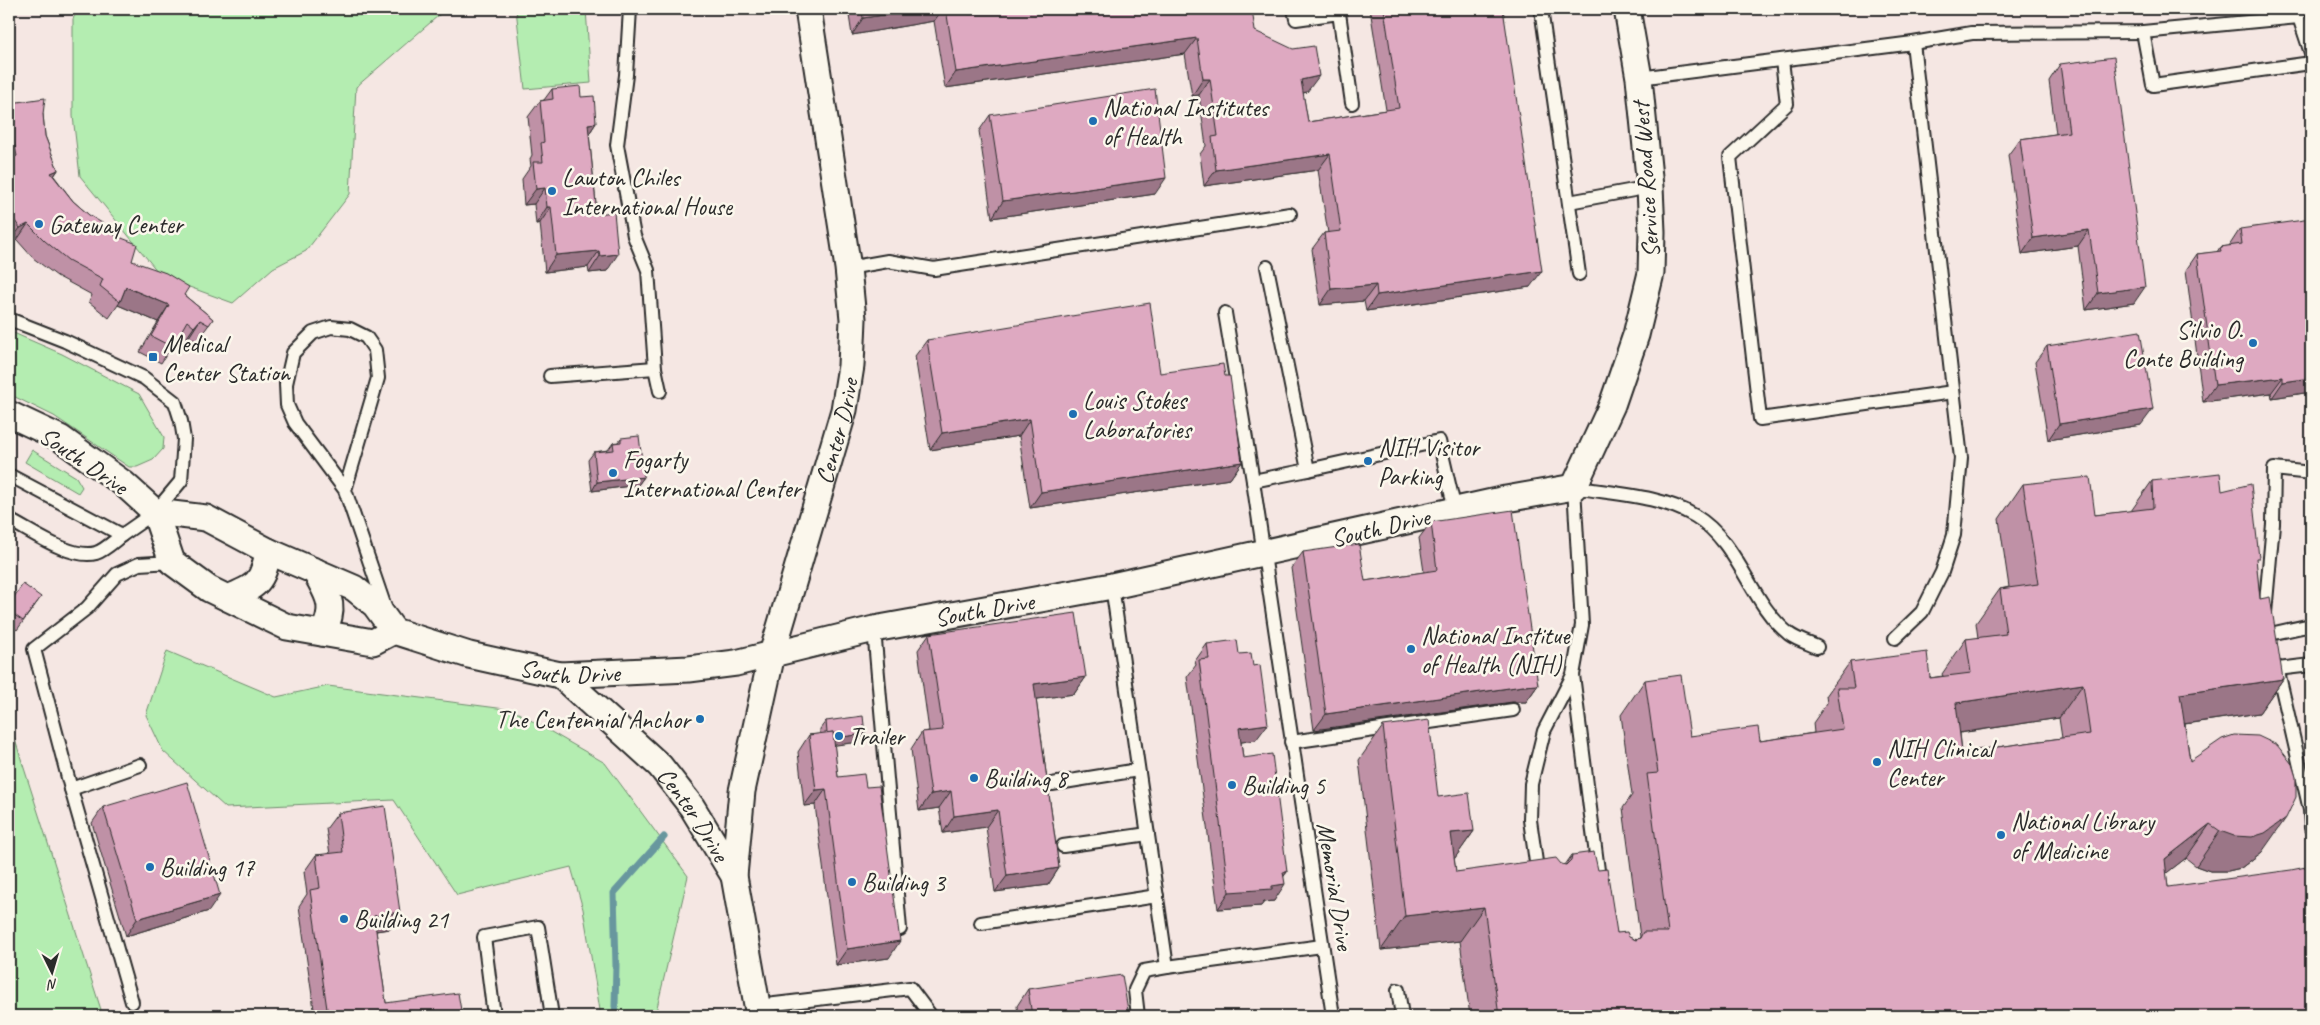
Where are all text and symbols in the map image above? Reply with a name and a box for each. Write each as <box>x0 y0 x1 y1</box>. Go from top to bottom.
place label: National Institutes of Health <box>1103 92 1271 153</box>
street label: Service Road West <box>1624 97 1667 259</box>
marker: National Institutes of Health <box>1087 115 1099 127</box>
place label: Lawton Chiles International House <box>562 162 734 223</box>
marker: Lawton Chiles International House <box>546 185 558 197</box>
place label: Gateway Center <box>49 209 185 241</box>
marker: Gateway Center <box>33 218 45 230</box>
place label: Silvio O. Conte Building <box>2123 314 2245 375</box>
place label: Medical Center Station <box>163 328 292 389</box>
marker: Silvio O. Conte Building <box>2247 337 2259 349</box>
marker: Medical Center Station <box>147 351 159 363</box>
street label: Center Drive <box>808 375 866 488</box>
place label: Louis Stokes Laboratories <box>1083 385 1193 446</box>
marker: Louis Stokes Laboratories <box>1067 408 1079 420</box>
street label: South Drive <box>33 420 135 503</box>
place label: NIH Visitor Parking <box>1378 432 1481 493</box>
place label: Fogarty International Center <box>623 444 804 505</box>
marker: NIH Visitor Parking <box>1362 455 1374 467</box>
marker: Fogarty International Center <box>607 467 619 479</box>
street label: South Drive <box>1328 501 1434 555</box>
street label: South Drive <box>932 585 1038 634</box>
place label: National Institue of Health (NIH) <box>1421 620 1571 681</box>
marker: National Institue of Health (NIH) <box>1405 643 1417 655</box>
street label: South Drive <box>517 652 622 692</box>
place label: The Centennial Anchor <box>495 704 693 736</box>
marker: The Centennial Anchor <box>694 713 706 725</box>
place label: Trailer <box>849 721 906 753</box>
marker: Trailer <box>833 730 845 742</box>
place label: NIH Clinical Center <box>1887 733 1998 794</box>
marker: NIH Clinical Center <box>1871 756 1883 768</box>
street label: Center Drive <box>650 761 737 869</box>
place label: Building 8 <box>984 763 1070 795</box>
place label: Building 5 <box>1242 770 1327 802</box>
marker: Building 8 <box>968 772 980 784</box>
marker: Building 5 <box>1226 779 1238 791</box>
place label: National Library of Medicine <box>2011 806 2157 867</box>
street label: Memorial Drive <box>1309 820 1361 954</box>
marker: National Library of Medicine <box>1995 829 2007 841</box>
place label: Building 17 <box>160 852 256 884</box>
marker: Building 17 <box>144 861 156 873</box>
place label: Building 3 <box>862 867 947 899</box>
marker: Building 3 <box>846 876 858 888</box>
place label: Building 21 <box>354 904 450 936</box>
marker: Building 21 <box>338 913 350 925</box>
north arrow <box>28 948 78 998</box>
text: N <box>46 976 58 994</box>

